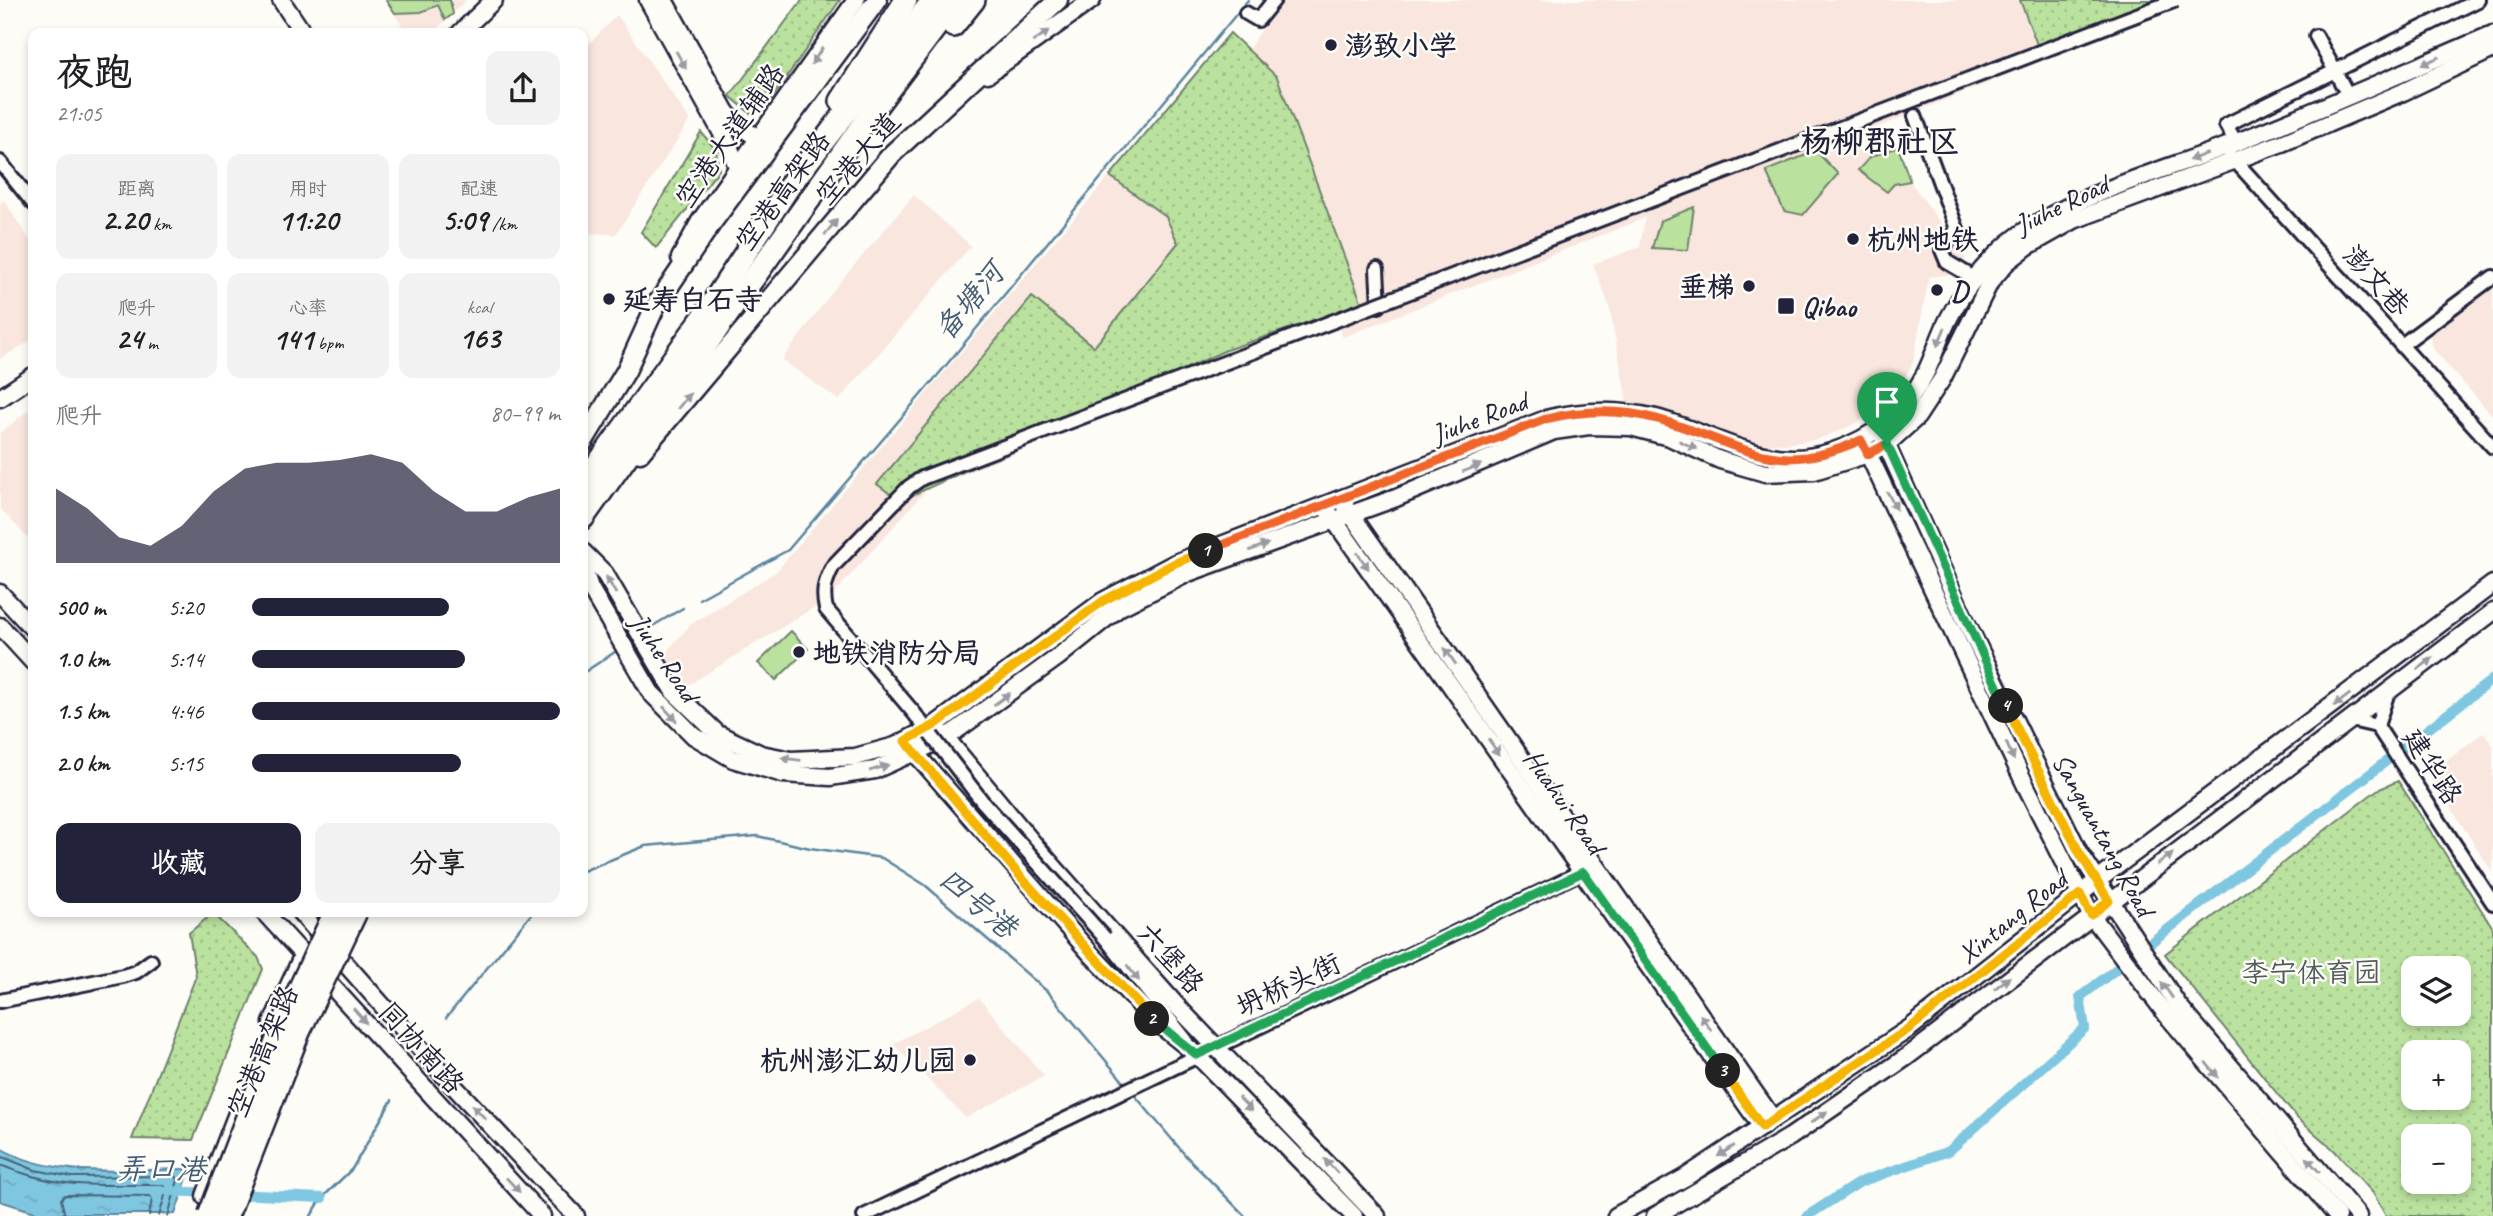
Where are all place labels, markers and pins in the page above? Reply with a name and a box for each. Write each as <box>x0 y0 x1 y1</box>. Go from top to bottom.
place label: 澎致小学 <box>1345 28 1457 63</box>
marker: 澎致小学 <box>1323 37 1339 53</box>
place label: 杭州地铁 <box>1867 222 1979 257</box>
marker: 杭州地铁 <box>1845 231 1861 247</box>
place label: 垂梯 <box>1679 269 1735 304</box>
place label: D <box>1951 273 1971 308</box>
marker: 垂梯 <box>1741 278 1757 294</box>
place label: 延寿白石寺 <box>623 282 763 317</box>
marker: D <box>1929 282 1945 298</box>
place label: Qibao <box>1802 289 1858 324</box>
marker: 延寿白石寺 <box>601 291 617 307</box>
marker: Qibao <box>1776 296 1796 316</box>
pin <box>1857 372 1917 444</box>
pin: 1 <box>1188 534 1224 568</box>
place label: 地铁消防分局 <box>813 635 981 670</box>
marker: 地铁消防分局 <box>791 644 807 660</box>
pin: 4 <box>1988 688 2024 724</box>
pin: 2 <box>1134 1002 1170 1036</box>
place label: 杭州澎汇幼儿园 <box>760 1043 956 1078</box>
marker: 杭州澎汇幼儿园 <box>962 1052 978 1068</box>
pin: 3 <box>1706 1054 1740 1088</box>

